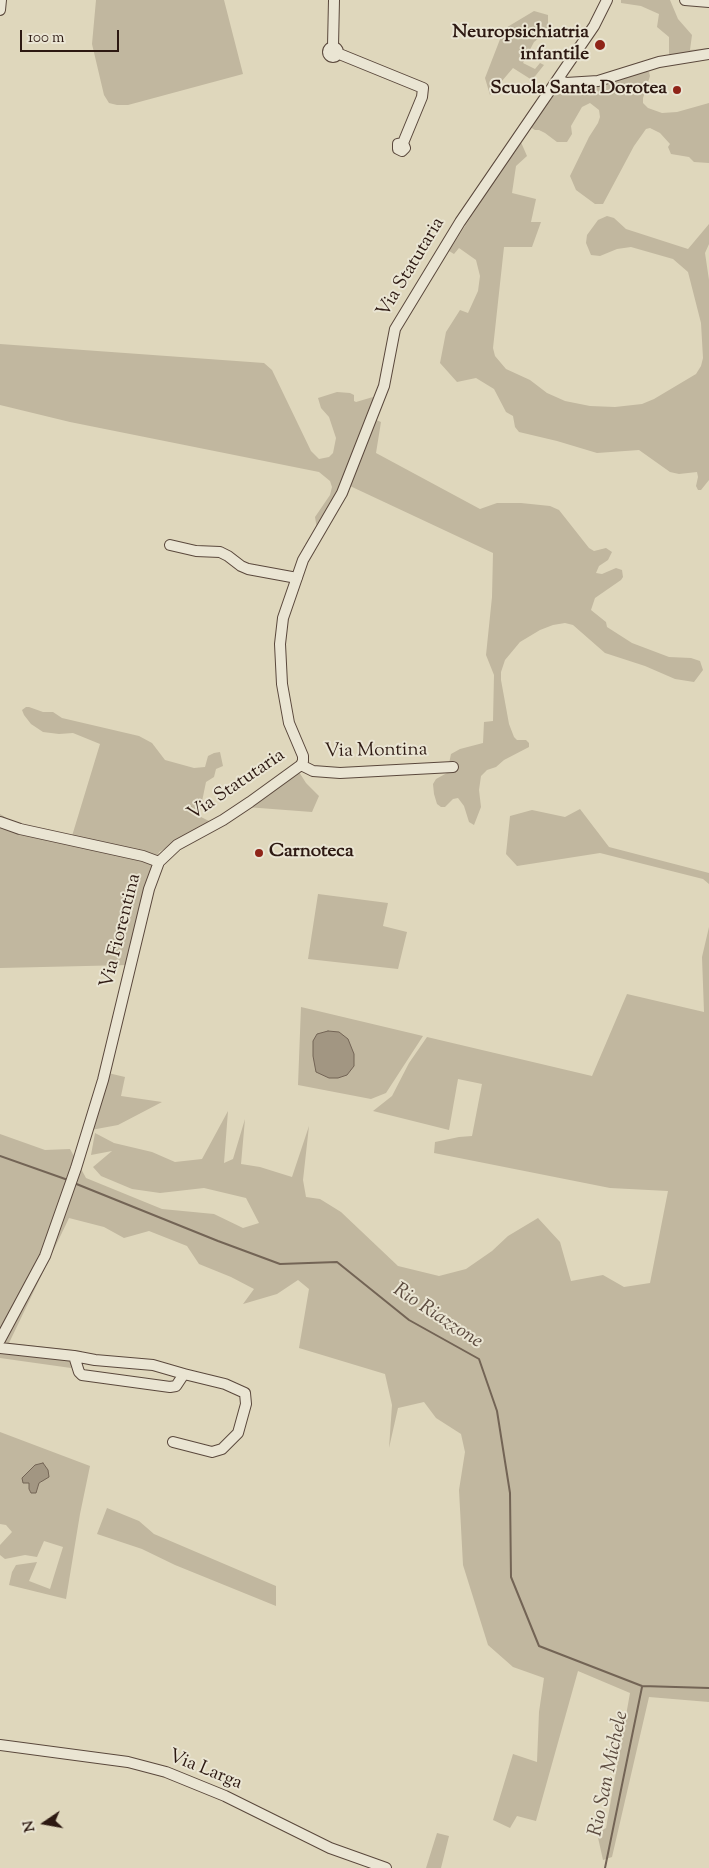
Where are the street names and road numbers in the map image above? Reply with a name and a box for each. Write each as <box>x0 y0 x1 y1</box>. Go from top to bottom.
street label: Via Statutaria <box>373 214 451 322</box>
street label: Via Montina <box>324 740 428 764</box>
street label: Via Statutaria <box>184 745 290 827</box>
street label: Via Fiorentina <box>97 871 147 991</box>
street label: Via Larga <box>165 1746 245 1796</box>

